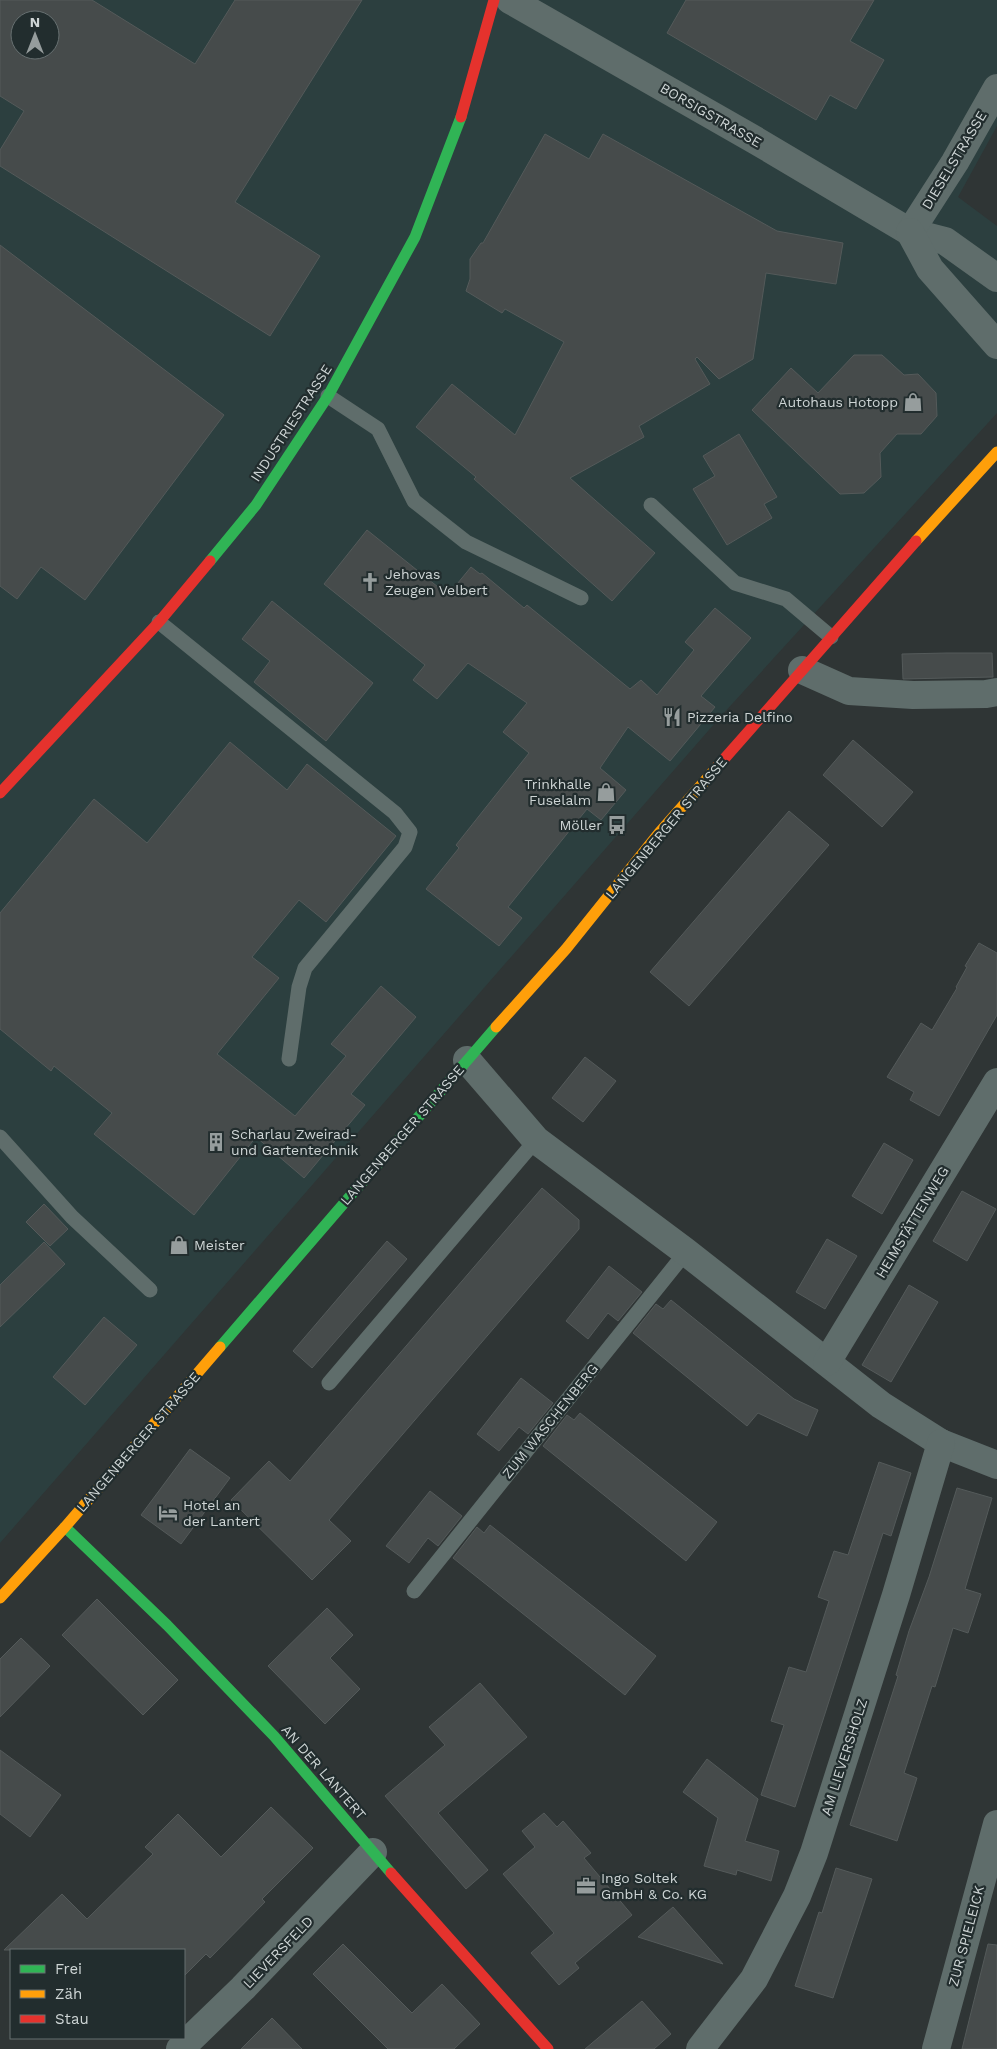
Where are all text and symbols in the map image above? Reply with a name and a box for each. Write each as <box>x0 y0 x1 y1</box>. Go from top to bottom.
north arrow <box>10 10 60 60</box>
text: N <box>30 14 40 30</box>
street label: BORSIGSTRASSE <box>657 79 765 151</box>
street label: DIESELSTRASSE <box>918 108 990 212</box>
street label: INDUSTRIESTRASSE <box>247 361 335 484</box>
shop icon: Autohaus Hotopp <box>902 391 924 413</box>
place label: Autohaus Hotopp <box>778 394 898 410</box>
place label: Jehovas Zeugen Velbert <box>385 566 488 598</box>
church icon: Jehovas Zeugen Velbert <box>359 571 381 593</box>
restaurant icon: Pizzeria Delfino <box>661 706 683 728</box>
place label: Pizzeria Delfino <box>687 709 793 725</box>
street label: LANGENBERGER STRASSE <box>602 754 730 902</box>
place label: Trinkhalle Fuselalm <box>524 776 591 808</box>
shop icon: Trinkhalle Fuselalm <box>595 781 617 803</box>
bus stop icon: Möller <box>606 814 628 836</box>
place label: Möller <box>559 817 602 833</box>
street label: LANGENBERGER STRASSE <box>337 1062 467 1208</box>
place label: Scharlau Zweirad- und Gartentechnik <box>231 1126 359 1158</box>
building icon: Scharlau Zweirad- und Gartentechnik <box>205 1131 227 1153</box>
street label: HEIMSTÄTTENWEG <box>872 1163 952 1281</box>
shop icon: Meister <box>168 1234 190 1256</box>
place label: Meister <box>194 1237 245 1253</box>
street label: ZUM WASCHENBERG <box>499 1361 601 1481</box>
street label: LANGENBERGER STRASSE <box>73 1369 203 1515</box>
place label: Hotel an der Lantert <box>183 1497 260 1529</box>
hotel icon: Hotel an der Lantert <box>157 1502 179 1524</box>
street label: AM LIEVERSHOLZ <box>818 1697 870 1817</box>
street label: AN DER LANTERT <box>279 1721 370 1823</box>
place label: Ingo Soltek GmbH & Co. KG <box>601 1870 707 1902</box>
office icon: Ingo Soltek GmbH & Co. KG <box>575 1875 597 1897</box>
street label: ZUR SPIELEICK <box>945 1884 987 1988</box>
street label: LIEVERSFELD <box>240 1913 316 1991</box>
legend <box>10 1949 185 2039</box>
text: Frei <box>55 1960 82 1978</box>
text: Zäh <box>55 1985 82 2003</box>
text: Stau <box>55 2010 89 2028</box>

